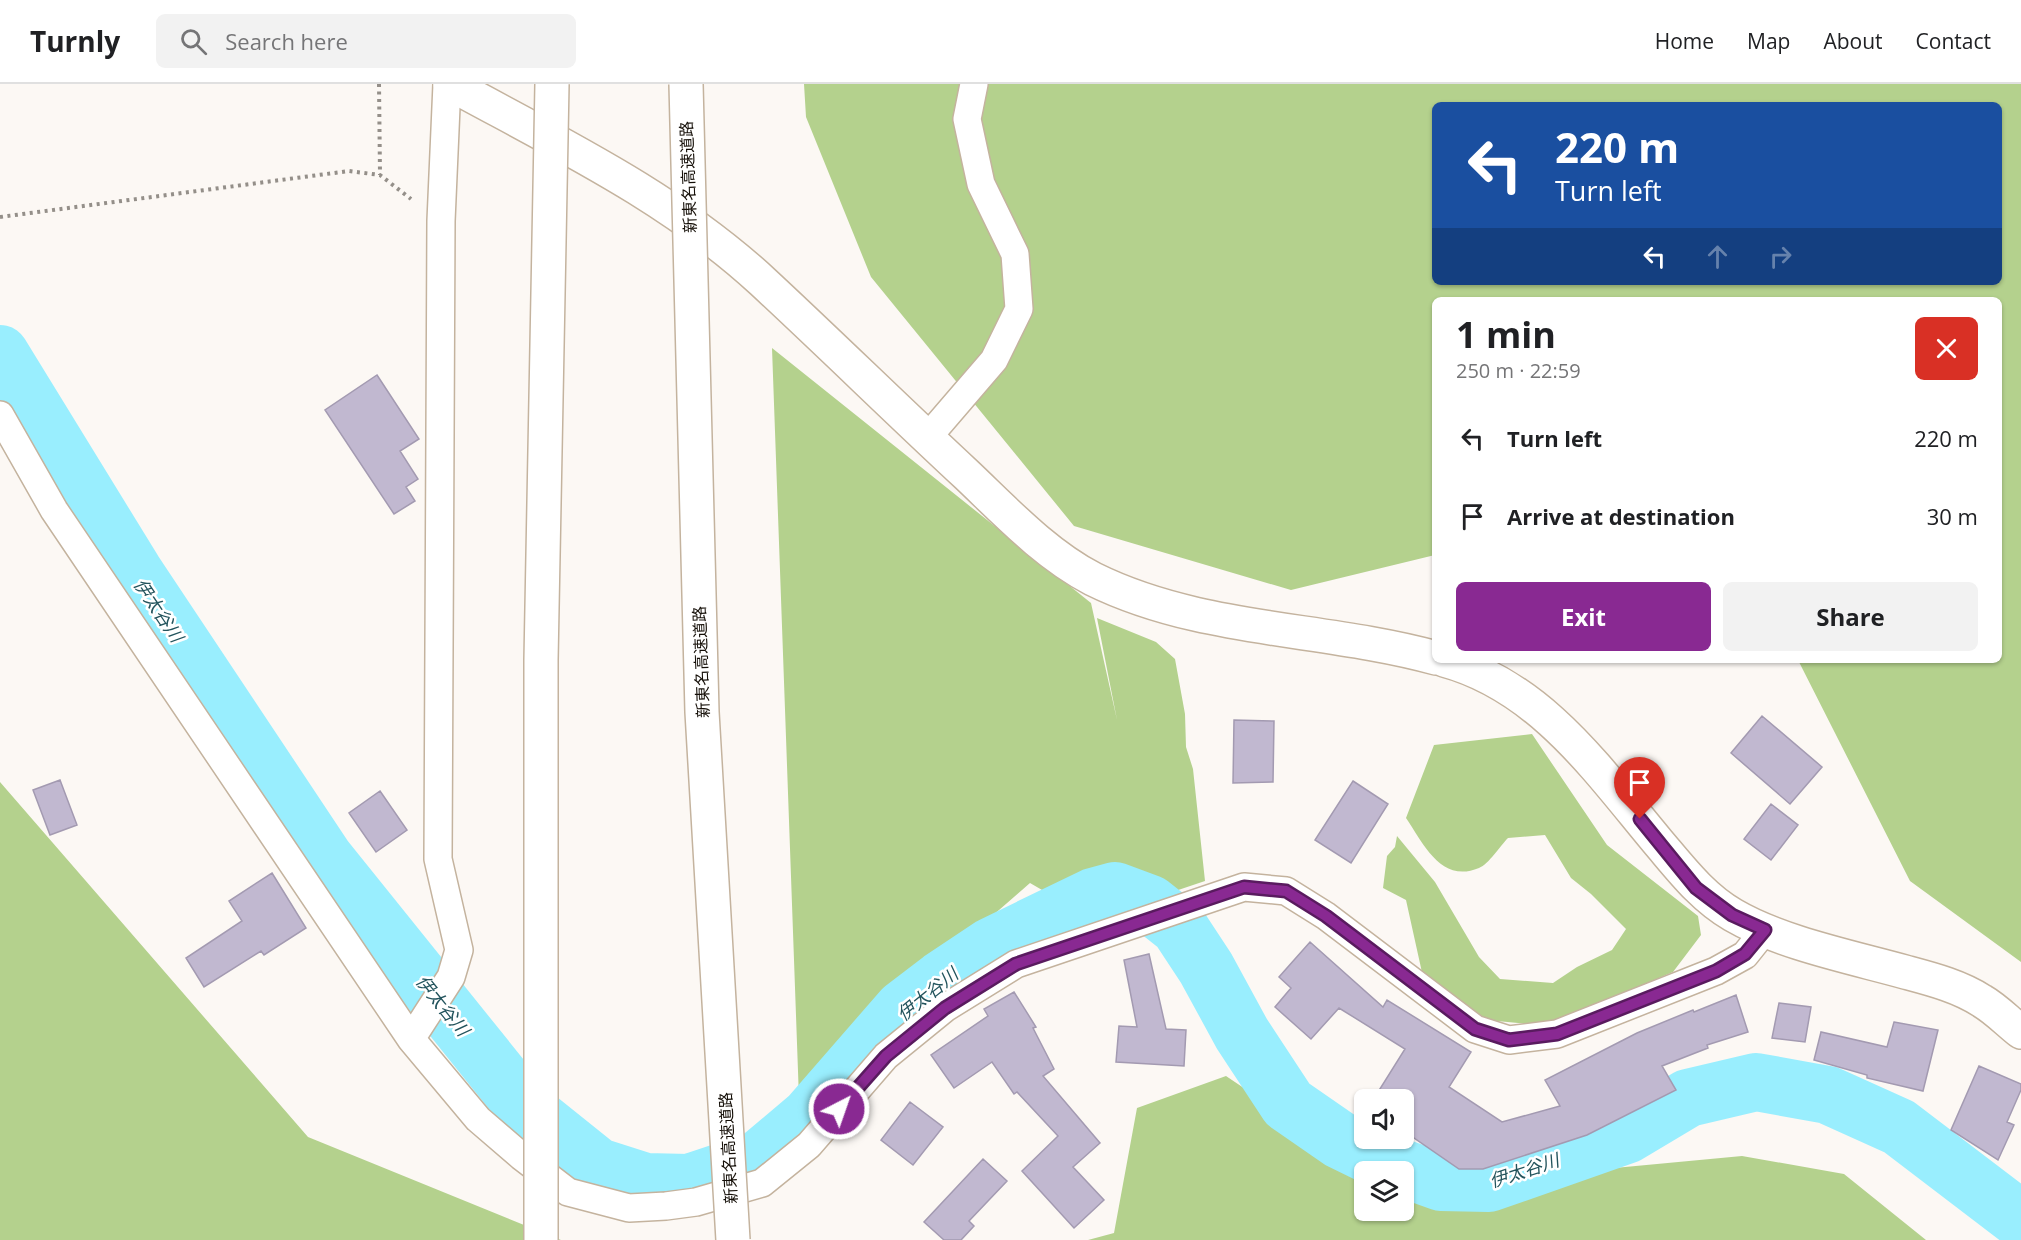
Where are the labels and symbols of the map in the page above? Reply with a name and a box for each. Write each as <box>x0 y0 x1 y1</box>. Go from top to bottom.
street label: 新東名高速道路 <box>675 121 701 233</box>
water label: 伊太谷川 <box>129 573 190 648</box>
street label: 新東名高速道路 <box>688 606 714 718</box>
pin <box>1614 757 1665 819</box>
water label: 伊太谷川 <box>891 961 964 1026</box>
water label: 伊太谷川 <box>411 969 476 1042</box>
position arrow <box>807 1077 871 1141</box>
street label: 新東名高速道路 <box>714 1091 742 1205</box>
water label: 伊太谷川 <box>1486 1147 1564 1193</box>

